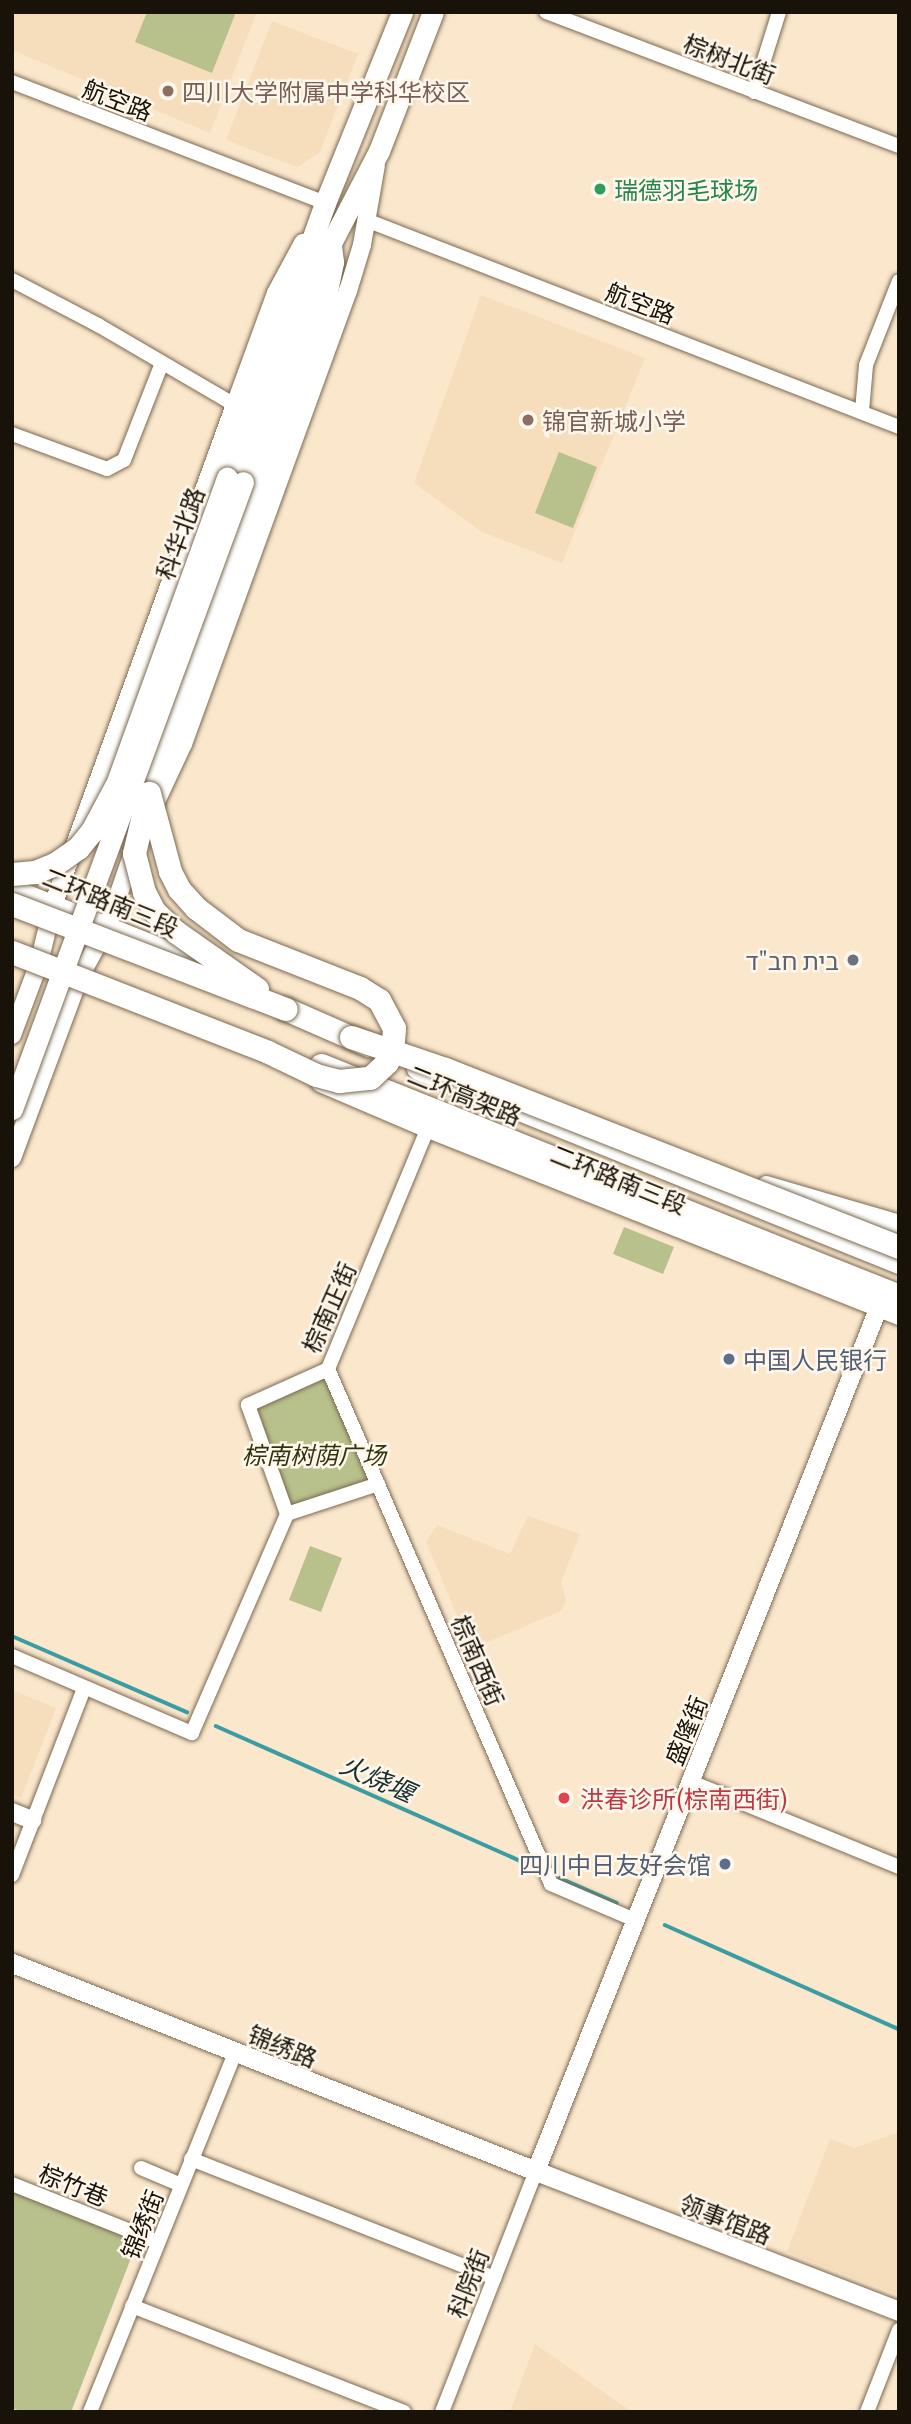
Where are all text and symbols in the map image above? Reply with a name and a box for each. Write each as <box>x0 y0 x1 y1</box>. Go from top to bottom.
street label: 棕树北街 <box>680 27 780 89</box>
street label: 航空路 <box>79 73 157 125</box>
place label: 四川大学附属中学科华校区 <box>182 77 470 105</box>
marker: 四川大学附属中学科华校区 <box>160 83 176 99</box>
place label: 瑞德羽毛球场 <box>614 175 758 203</box>
marker: 瑞德羽毛球场 <box>592 181 608 197</box>
street label: 航空路 <box>602 276 680 328</box>
place label: 锦官新城小学 <box>542 406 686 434</box>
marker: 锦官新城小学 <box>520 412 536 428</box>
street label: 科华北路 <box>149 483 209 583</box>
street label: 二环路南三段 <box>39 861 183 941</box>
place label: בית חב"ד <box>746 946 839 974</box>
marker: בית חב"ד <box>845 952 861 968</box>
street label: 二环高架路 <box>404 1058 526 1130</box>
street label: 二环路南三段 <box>547 1138 691 1218</box>
street label: 棕南正街 <box>295 1257 361 1357</box>
place label: 中国人民银行 <box>743 1345 887 1373</box>
marker: 中国人民银行 <box>721 1351 737 1367</box>
park label: 棕南树荫广场 <box>242 1440 386 1468</box>
street label: 棕南西街 <box>447 1610 511 1710</box>
street label: 盛隆街 <box>658 1691 712 1769</box>
water label: 火烧堰 <box>336 1747 420 1807</box>
place label: 洪春诊所(棕南西街) <box>580 1784 788 1812</box>
marker: 洪春诊所(棕南西街) <box>554 1788 574 1808</box>
place label: 四川中日友好会馆 <box>519 1850 711 1878</box>
marker: 四川中日友好会馆 <box>717 1856 733 1872</box>
street label: 锦绣路 <box>244 2018 322 2072</box>
street label: 棕竹巷 <box>35 2157 113 2211</box>
street label: 锦绣街 <box>114 2185 168 2263</box>
street label: 领事馆路 <box>676 2187 776 2249</box>
street label: 科院街 <box>441 2244 493 2322</box>

